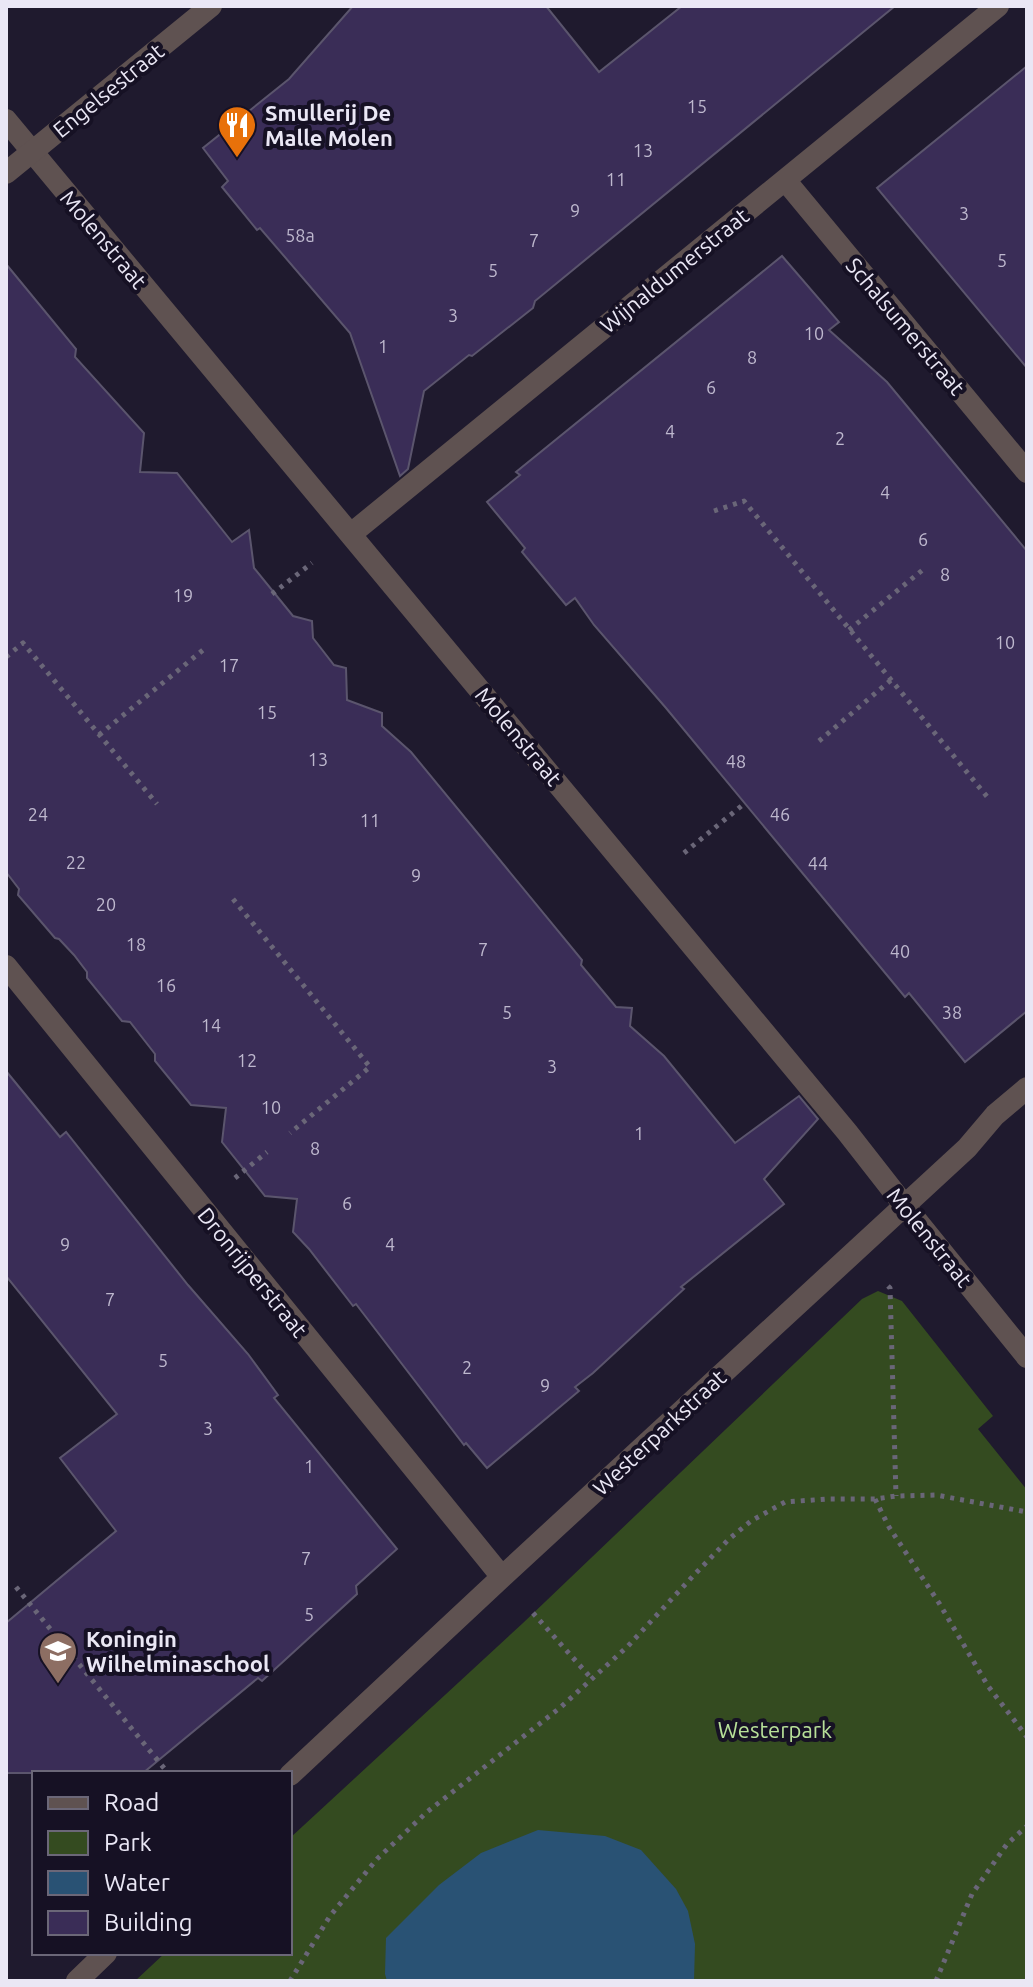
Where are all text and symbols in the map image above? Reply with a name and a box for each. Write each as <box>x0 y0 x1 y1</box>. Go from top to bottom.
street label: Engelsestraat <box>48 38 169 142</box>
house number: 15 <box>687 96 707 116</box>
place label: Smullerij De Malle Molen <box>265 100 393 150</box>
restaurant icon: Smullerij De Malle Molen <box>216 104 258 159</box>
house number: 13 <box>633 140 653 160</box>
house number: 11 <box>606 169 626 189</box>
street label: Molenstraat <box>56 185 152 293</box>
house number: 9 <box>570 200 580 220</box>
street label: Wijnaldumerstraat <box>595 202 754 338</box>
house number: 3 <box>959 203 969 223</box>
house number: 58a <box>285 225 315 245</box>
house number: 7 <box>529 230 539 250</box>
house number: 5 <box>997 250 1007 270</box>
street label: Schalsumerstraat <box>842 253 971 400</box>
house number: 5 <box>488 260 498 280</box>
house number: 3 <box>448 305 458 325</box>
house number: 10 <box>804 323 824 343</box>
house number: 1 <box>378 336 388 356</box>
house number: 8 <box>747 347 757 367</box>
house number: 6 <box>706 377 716 397</box>
house number: 4 <box>665 421 675 441</box>
house number: 2 <box>835 428 845 448</box>
house number: 4 <box>880 482 890 502</box>
house number: 6 <box>918 529 928 549</box>
house number: 8 <box>940 564 950 584</box>
house number: 19 <box>173 585 193 605</box>
house number: 10 <box>995 632 1015 652</box>
house number: 17 <box>219 655 239 675</box>
street label: Molenstraat <box>471 682 567 790</box>
house number: 15 <box>257 702 277 722</box>
house number: 13 <box>308 749 328 769</box>
house number: 48 <box>726 751 746 771</box>
house number: 24 <box>28 804 48 824</box>
house number: 46 <box>770 804 790 824</box>
house number: 11 <box>360 810 380 830</box>
house number: 22 <box>66 852 86 872</box>
house number: 44 <box>808 853 828 873</box>
house number: 9 <box>411 865 421 885</box>
house number: 20 <box>96 894 116 914</box>
house number: 18 <box>126 934 146 954</box>
house number: 7 <box>478 939 488 959</box>
house number: 40 <box>890 941 910 961</box>
house number: 16 <box>156 975 176 995</box>
house number: 5 <box>502 1002 512 1022</box>
house number: 38 <box>942 1002 962 1022</box>
house number: 14 <box>201 1015 221 1035</box>
house number: 12 <box>237 1050 257 1070</box>
house number: 3 <box>547 1056 557 1076</box>
house number: 10 <box>261 1097 281 1117</box>
house number: 1 <box>634 1123 644 1143</box>
house number: 8 <box>310 1138 320 1158</box>
street label: Molenstraat <box>882 1182 978 1292</box>
house number: 6 <box>342 1193 352 1213</box>
street label: Dronrijperstraat <box>193 1202 313 1342</box>
house number: 9 <box>60 1234 70 1254</box>
house number: 4 <box>385 1234 395 1254</box>
house number: 7 <box>105 1289 115 1309</box>
house number: 5 <box>158 1350 168 1370</box>
house number: 2 <box>462 1357 472 1377</box>
street label: Westerparkstraat <box>588 1364 731 1500</box>
house number: 9 <box>540 1375 550 1395</box>
house number: 3 <box>203 1418 213 1438</box>
house number: 1 <box>304 1456 314 1476</box>
house number: 7 <box>301 1548 311 1568</box>
house number: 5 <box>304 1604 314 1624</box>
place label: Koningin Wilhelminaschool <box>86 1626 270 1676</box>
school or university icon: Koningin Wilhelminaschool <box>37 1630 79 1685</box>
park label: Westerpark <box>718 1717 832 1742</box>
legend <box>32 1771 292 1955</box>
text: Road <box>104 1789 159 1816</box>
text: Park <box>104 1829 152 1856</box>
text: Water <box>104 1869 170 1896</box>
text: Building <box>104 1909 192 1936</box>

